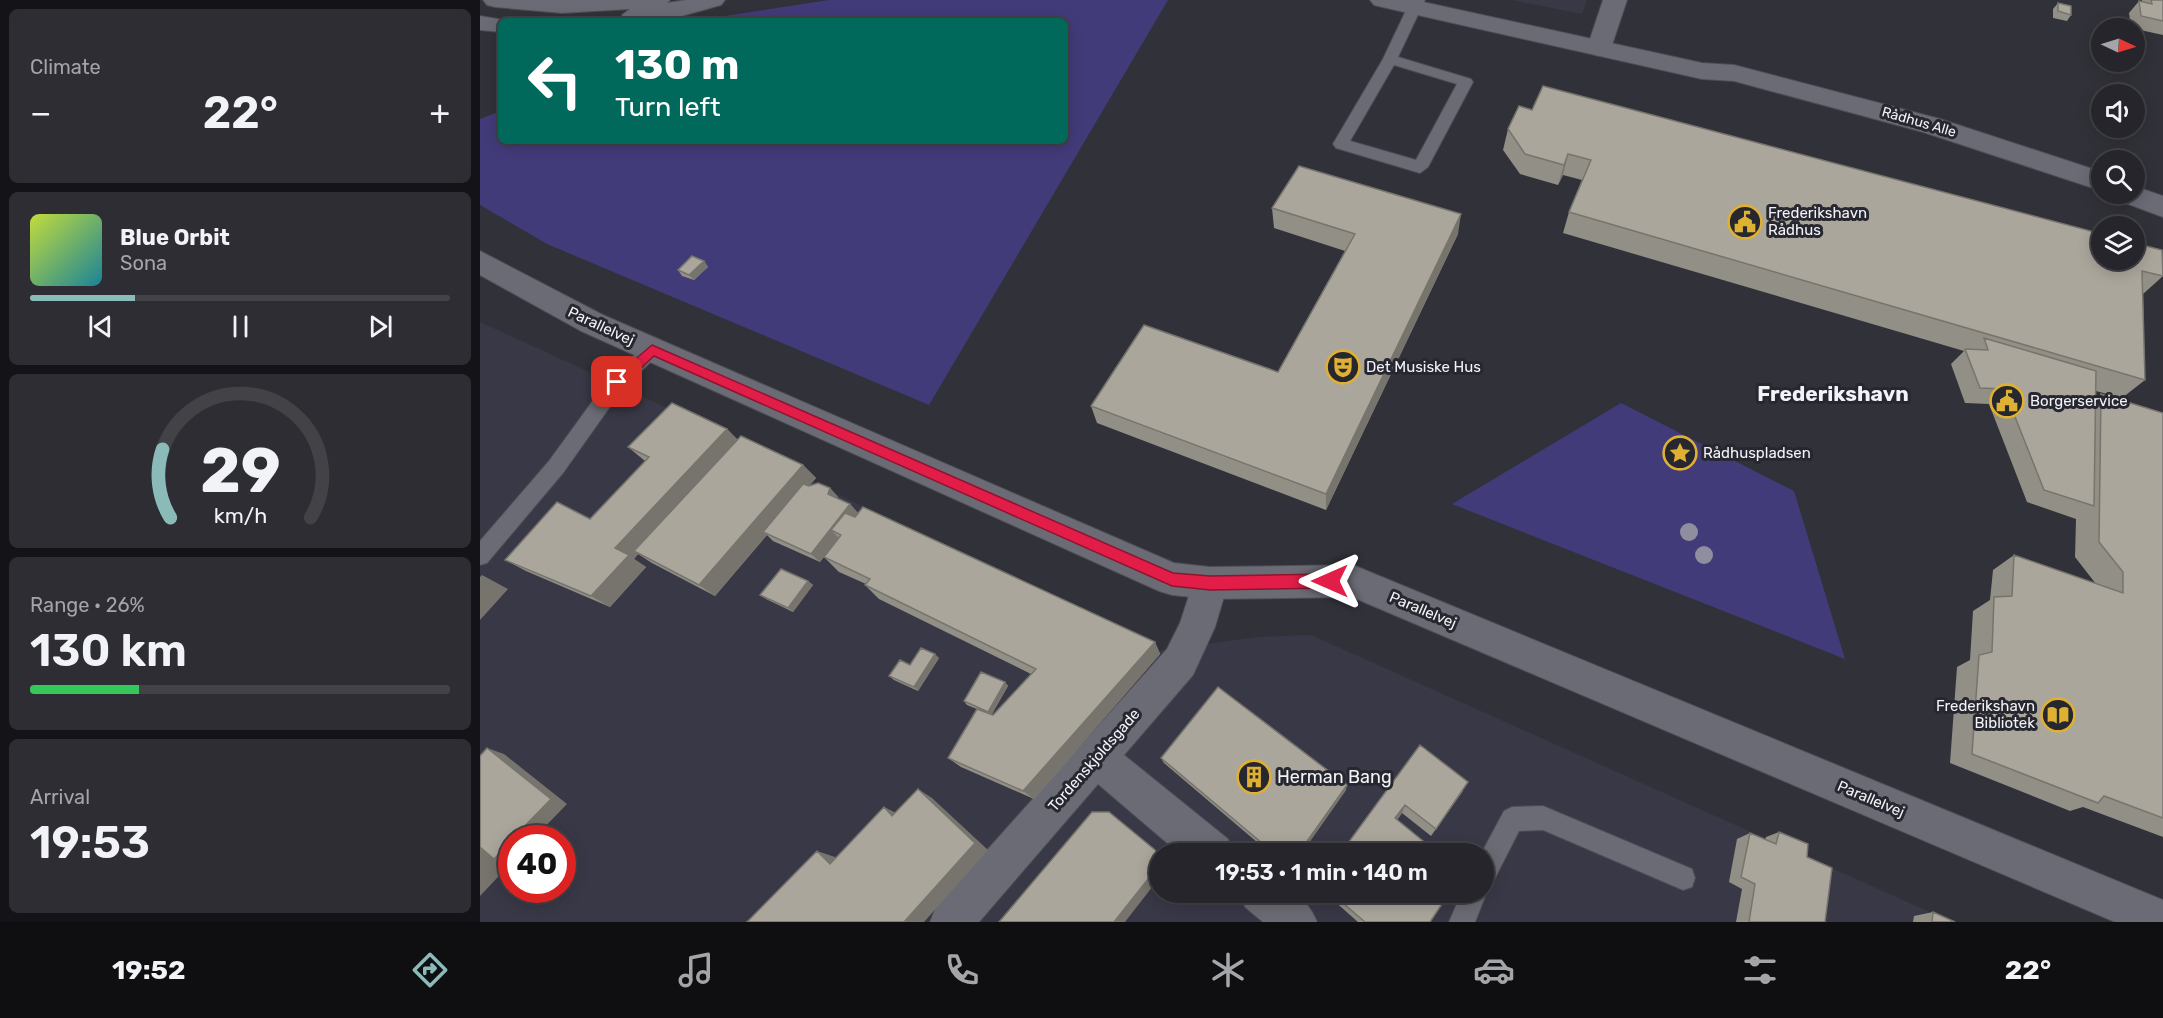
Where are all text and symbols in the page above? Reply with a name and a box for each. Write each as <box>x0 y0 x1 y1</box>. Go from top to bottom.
north arrow <box>2091 18 2145 72</box>
map controls <box>2091 18 2145 270</box>
text: 130 m <box>615 40 740 90</box>
icon: left <box>516 42 594 120</box>
text: Climate <box>30 55 101 79</box>
button: sound <box>2091 84 2145 138</box>
text: 22° <box>203 86 278 139</box>
text: Turn left <box>615 91 720 123</box>
text: − <box>30 93 51 132</box>
text: + <box>429 93 450 132</box>
street label: Rådhus Alle <box>1880 103 1958 141</box>
button: search <box>2091 150 2145 204</box>
public building icon: Frederikshavn Rådhus <box>1727 204 1763 240</box>
place label: Frederikshavn Rådhus <box>1768 204 1867 239</box>
button: layers <box>2091 216 2145 270</box>
text: Blue Orbit <box>120 224 230 251</box>
text: Sona <box>120 251 167 275</box>
street label: Parallelvej <box>565 303 637 349</box>
icon: previous <box>84 310 117 343</box>
icon: pause <box>224 310 257 343</box>
icon: next <box>364 310 397 343</box>
theatre icon: Det Musiske Hus <box>1325 349 1361 385</box>
pin <box>591 356 642 407</box>
place label: Det Musiske Hus <box>1366 358 1481 376</box>
icon: arrive <box>600 365 633 398</box>
district label: Frederikshavn <box>1757 381 1909 406</box>
public building icon: Borgerservice <box>1989 383 2025 419</box>
place label: Borgerservice <box>2030 392 2128 410</box>
text: 29 <box>200 434 280 508</box>
place icon: Rådhuspladsen <box>1662 435 1698 471</box>
place label: Rådhuspladsen <box>1703 444 1811 462</box>
text: km/h <box>213 503 267 528</box>
position arrow <box>1298 549 1362 613</box>
street label: Parallelvej <box>1387 588 1459 632</box>
text: Range · 26% <box>30 593 145 617</box>
text: 130 km <box>30 624 187 677</box>
place label: Frederikshavn Bibliotek <box>1936 697 2035 732</box>
library icon: Frederikshavn Bibliotek <box>2040 697 2076 733</box>
street label: Tordenskjoldsgade <box>1044 705 1144 815</box>
building icon: Herman Bang <box>1236 759 1272 795</box>
place label: Herman Bang <box>1277 766 1392 788</box>
street label: Parallelvej <box>1835 777 1907 821</box>
text: Arrival <box>30 785 90 809</box>
text: 19:53 <box>30 816 150 869</box>
speed limit sign: 40 <box>498 825 576 903</box>
text: 19:53 · 1 min · 140 m <box>1215 859 1428 886</box>
icon: directions <box>409 949 451 991</box>
icon: music <box>675 949 717 991</box>
icon: phone <box>941 949 983 991</box>
icon: climate <box>1207 949 1249 991</box>
icon: car <box>1473 949 1515 991</box>
icon: filters <box>1739 949 1781 991</box>
text: 19:52 <box>112 954 186 986</box>
text: 22° <box>2005 954 2051 986</box>

